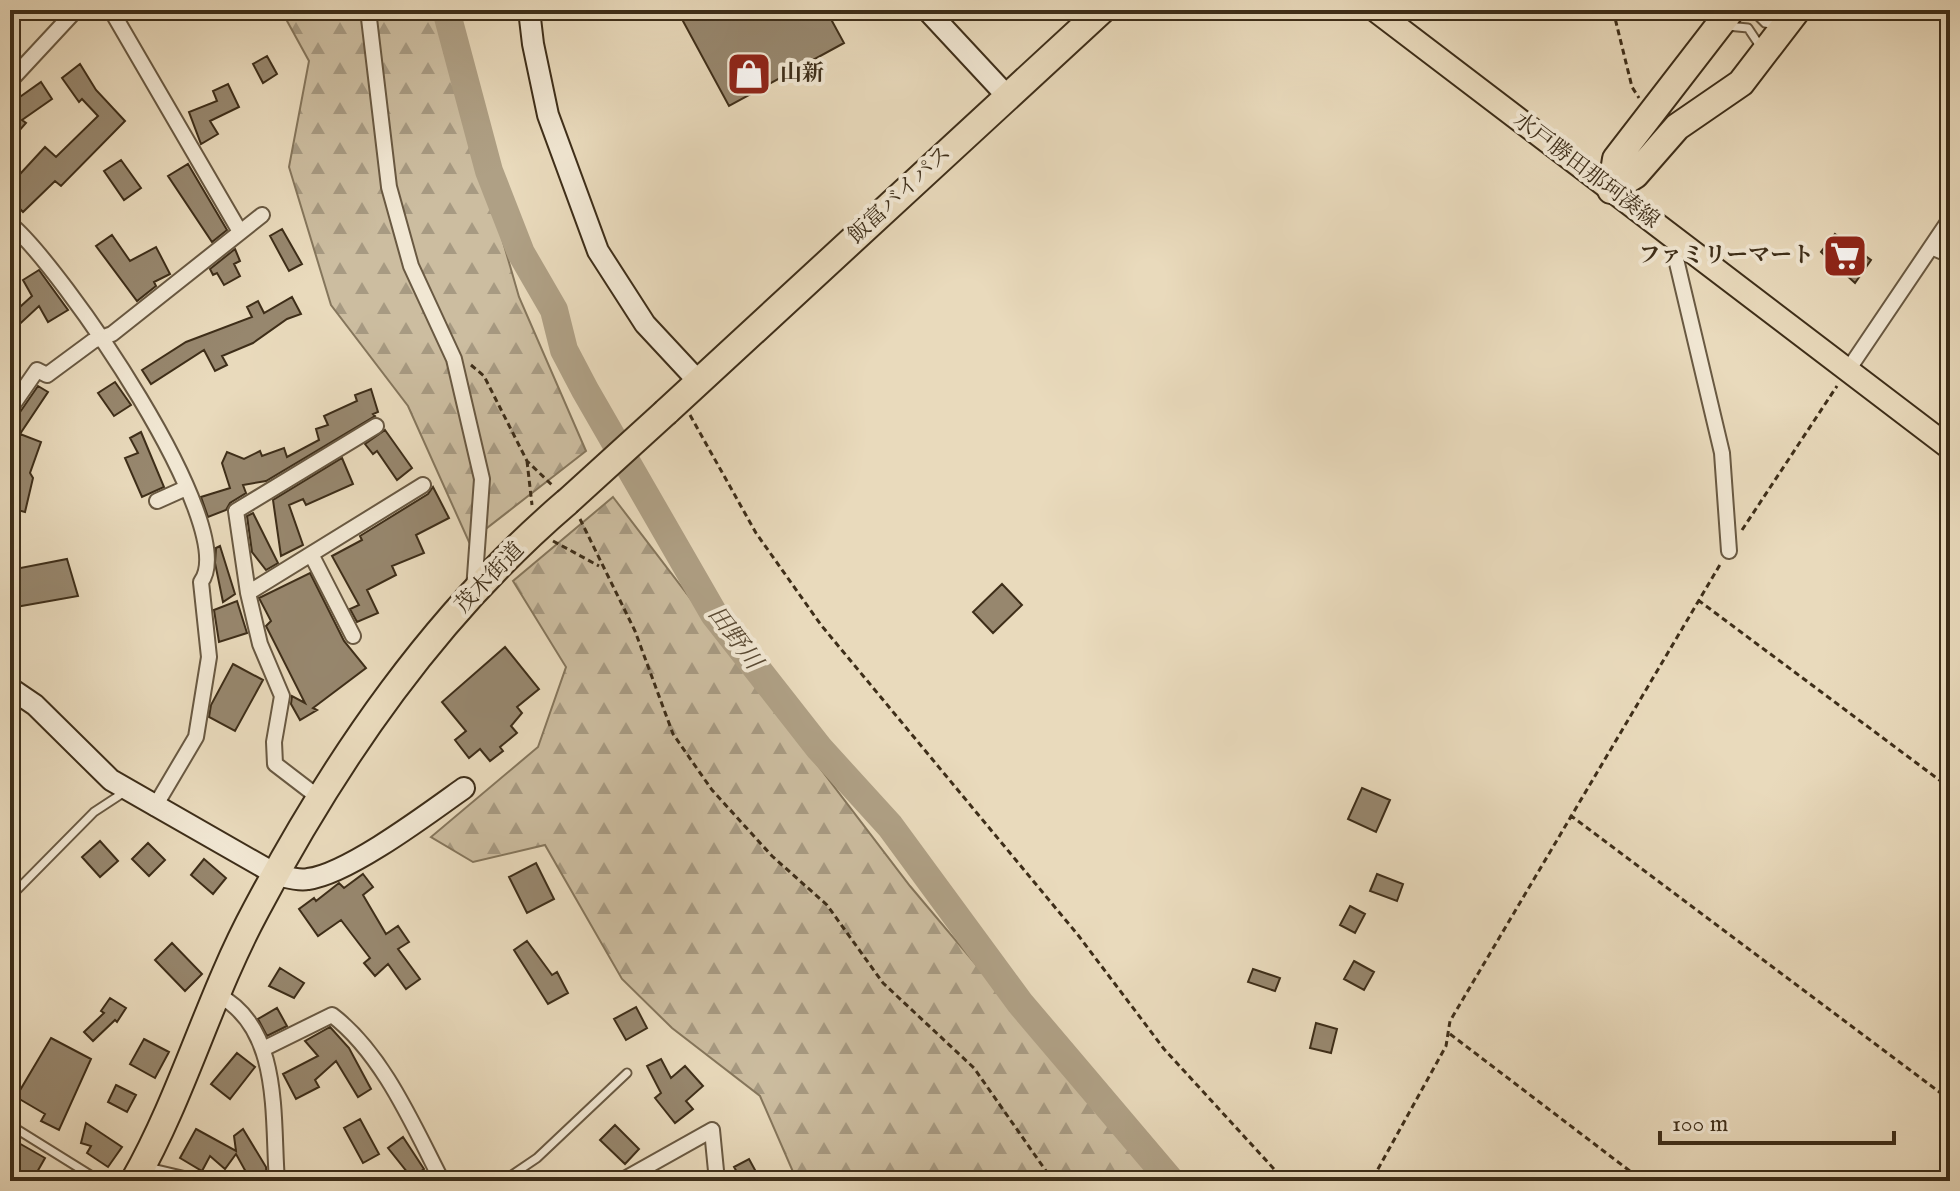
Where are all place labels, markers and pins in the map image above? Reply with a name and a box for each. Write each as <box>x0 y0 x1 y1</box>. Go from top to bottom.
shop icon: 山新 <box>725 50 773 98</box>
place label: 山新 <box>780 60 824 88</box>
supermarket icon: ファミリーマート <box>1821 232 1869 280</box>
place label: ファミリーマート <box>1638 242 1814 270</box>

